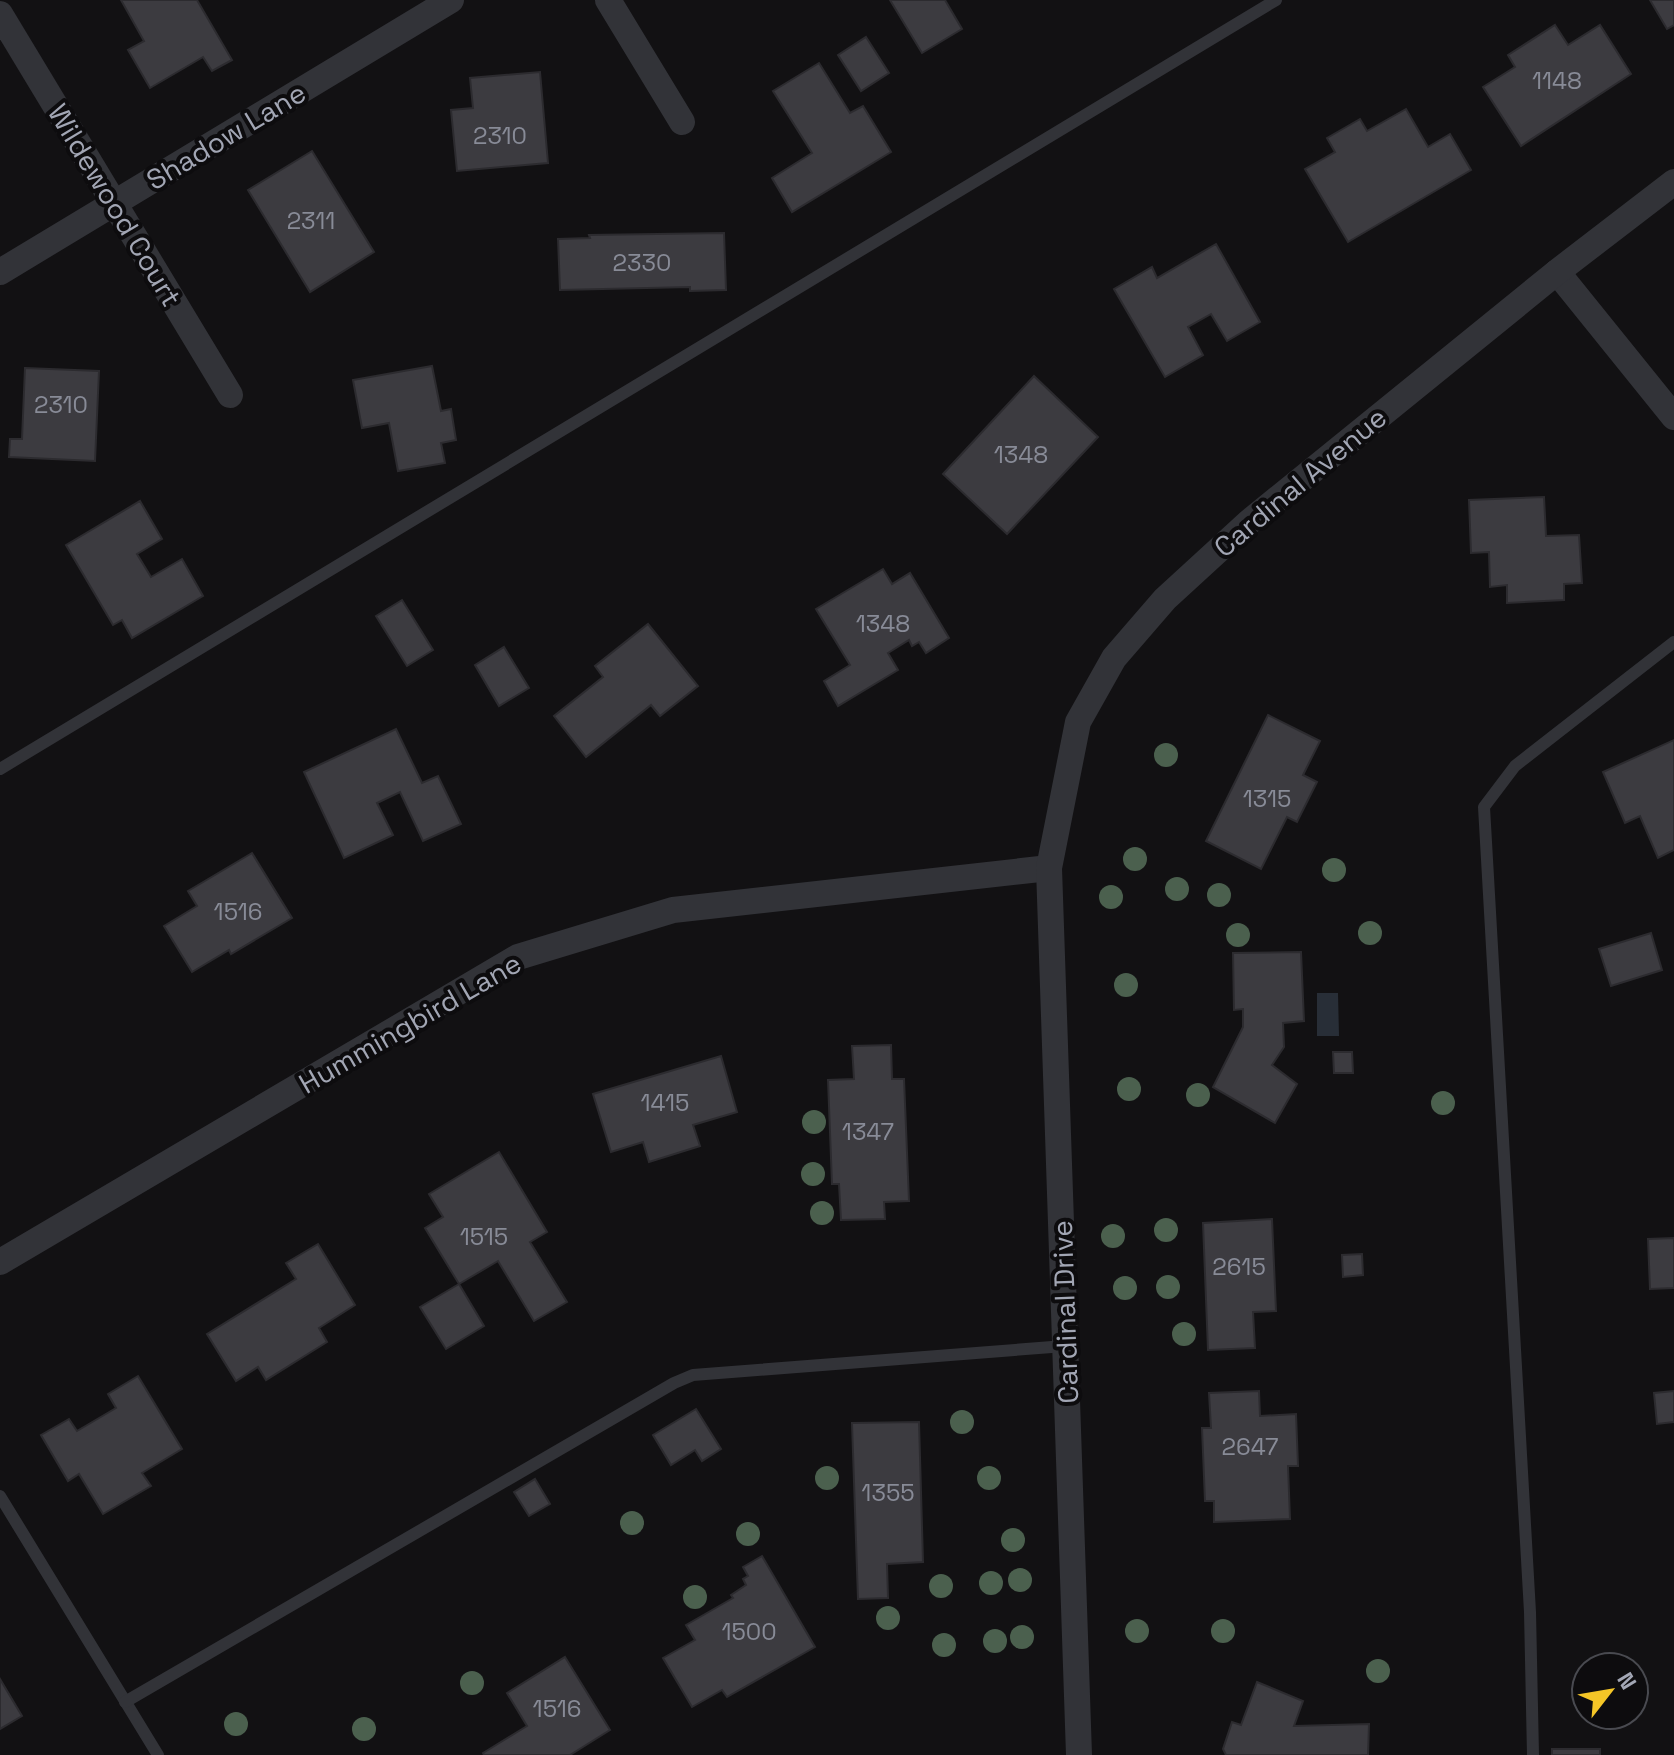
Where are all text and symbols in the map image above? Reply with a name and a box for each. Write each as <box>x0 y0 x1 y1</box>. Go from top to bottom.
house number: 1148 <box>1532 65 1582 96</box>
street label: Shadow Lane <box>140 74 312 198</box>
street label: Wildewood Court <box>40 97 190 313</box>
house number: 2310 <box>473 120 527 151</box>
house number: 2311 <box>287 205 335 236</box>
house number: 2330 <box>613 247 671 278</box>
house number: 2310 <box>34 389 88 420</box>
street label: Cardinal Avenue <box>1206 399 1394 565</box>
house number: 1348 <box>994 439 1048 470</box>
house number: 1348 <box>856 608 910 639</box>
house number: 1315 <box>1243 783 1291 814</box>
house number: 1516 <box>214 896 262 927</box>
street label: Hummingbird Lane <box>292 945 528 1101</box>
house number: 1415 <box>641 1087 689 1118</box>
house number: 1347 <box>842 1116 894 1147</box>
street label: Cardinal Drive <box>1044 1220 1086 1404</box>
house number: 1515 <box>460 1221 508 1252</box>
house number: 2615 <box>1212 1251 1266 1282</box>
house number: 2647 <box>1222 1431 1278 1462</box>
house number: 1355 <box>861 1477 915 1508</box>
house number: 1500 <box>721 1616 777 1647</box>
north arrow <box>1570 1651 1650 1731</box>
text: N <box>1611 1667 1643 1694</box>
house number: 1516 <box>533 1693 581 1724</box>

